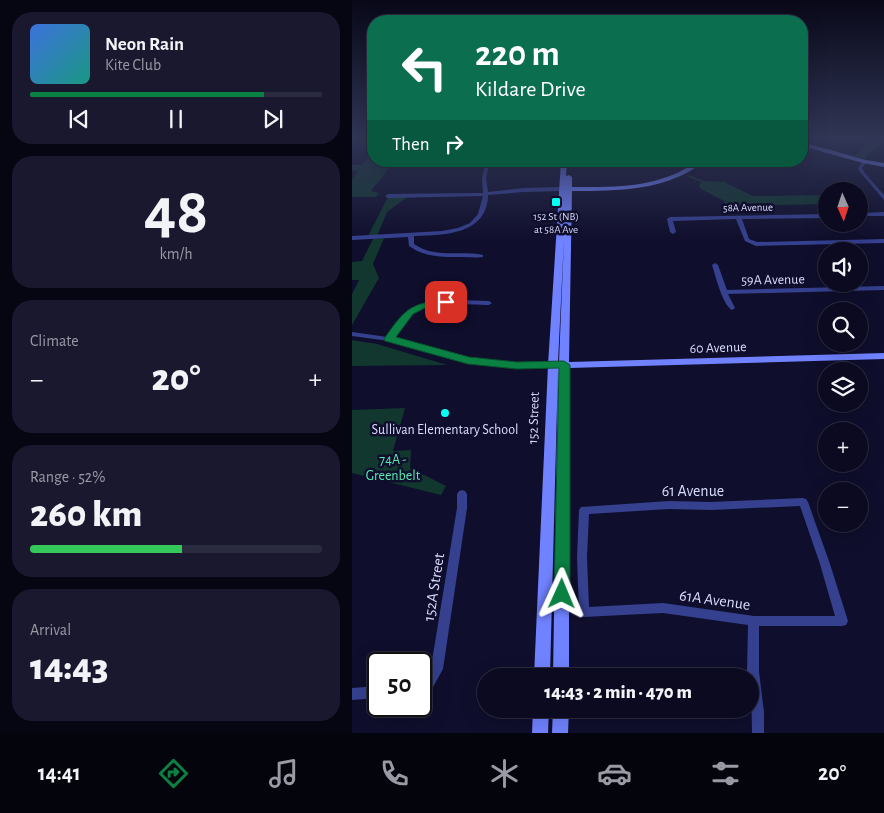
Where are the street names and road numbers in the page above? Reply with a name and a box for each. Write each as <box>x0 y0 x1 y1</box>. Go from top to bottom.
street label: 58A Avenue <box>723 202 773 213</box>
street label: 59A Avenue <box>741 272 805 288</box>
street label: 60 Avenue <box>689 340 747 356</box>
street label: 152 Street <box>526 391 542 444</box>
street label: 61 Avenue <box>662 483 724 499</box>
street label: 152A Street <box>421 552 447 622</box>
street label: 61A Avenue <box>678 587 751 613</box>

